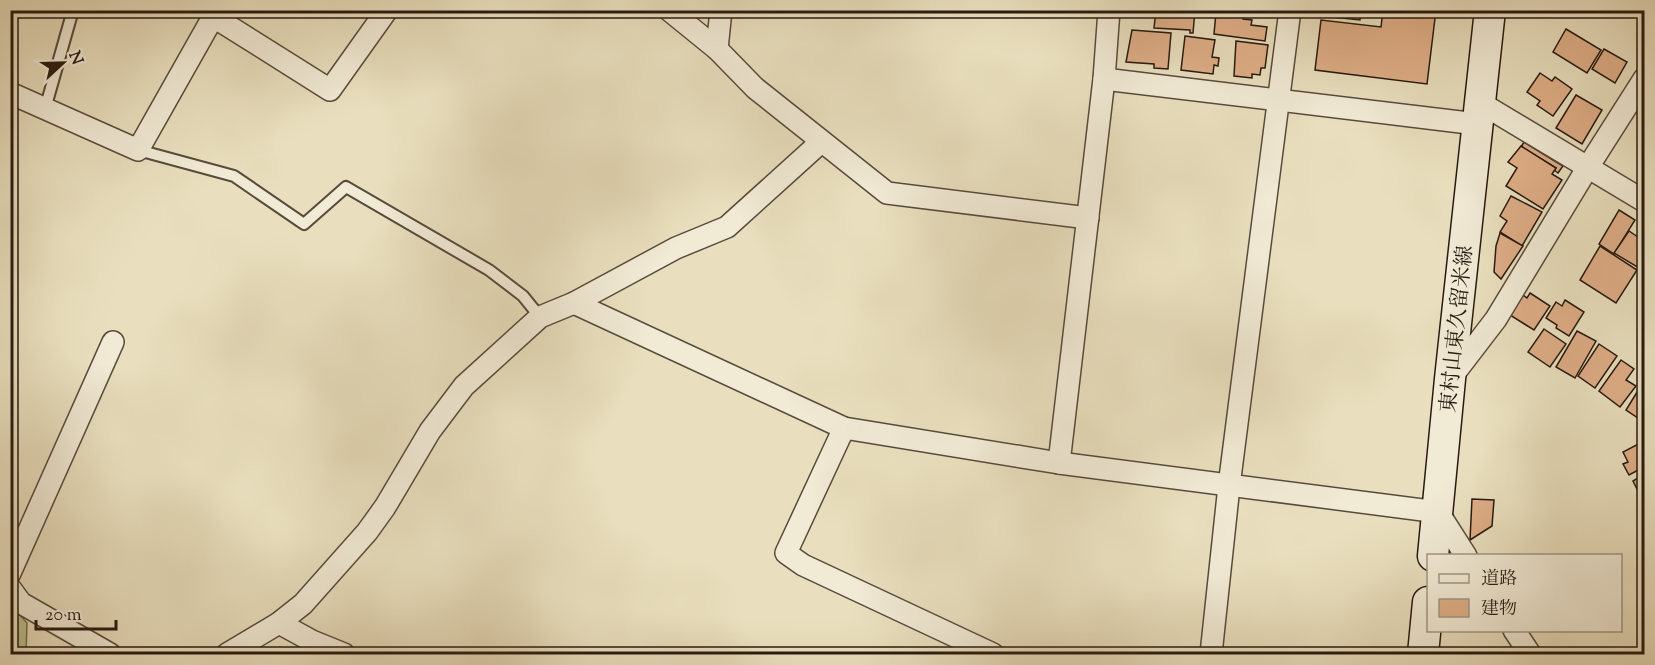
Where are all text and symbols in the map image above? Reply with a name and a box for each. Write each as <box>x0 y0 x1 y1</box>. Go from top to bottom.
north arrow <box>33 33 93 93</box>
text: N <box>62 48 88 69</box>
street label: 東村山東久留米線 <box>1434 244 1482 414</box>
legend <box>1427 554 1622 632</box>
text: 道路 <box>1481 567 1517 593</box>
scale bar <box>36 593 116 631</box>
text: 建物 <box>1481 597 1517 623</box>
text: 20 m <box>45 603 82 629</box>

